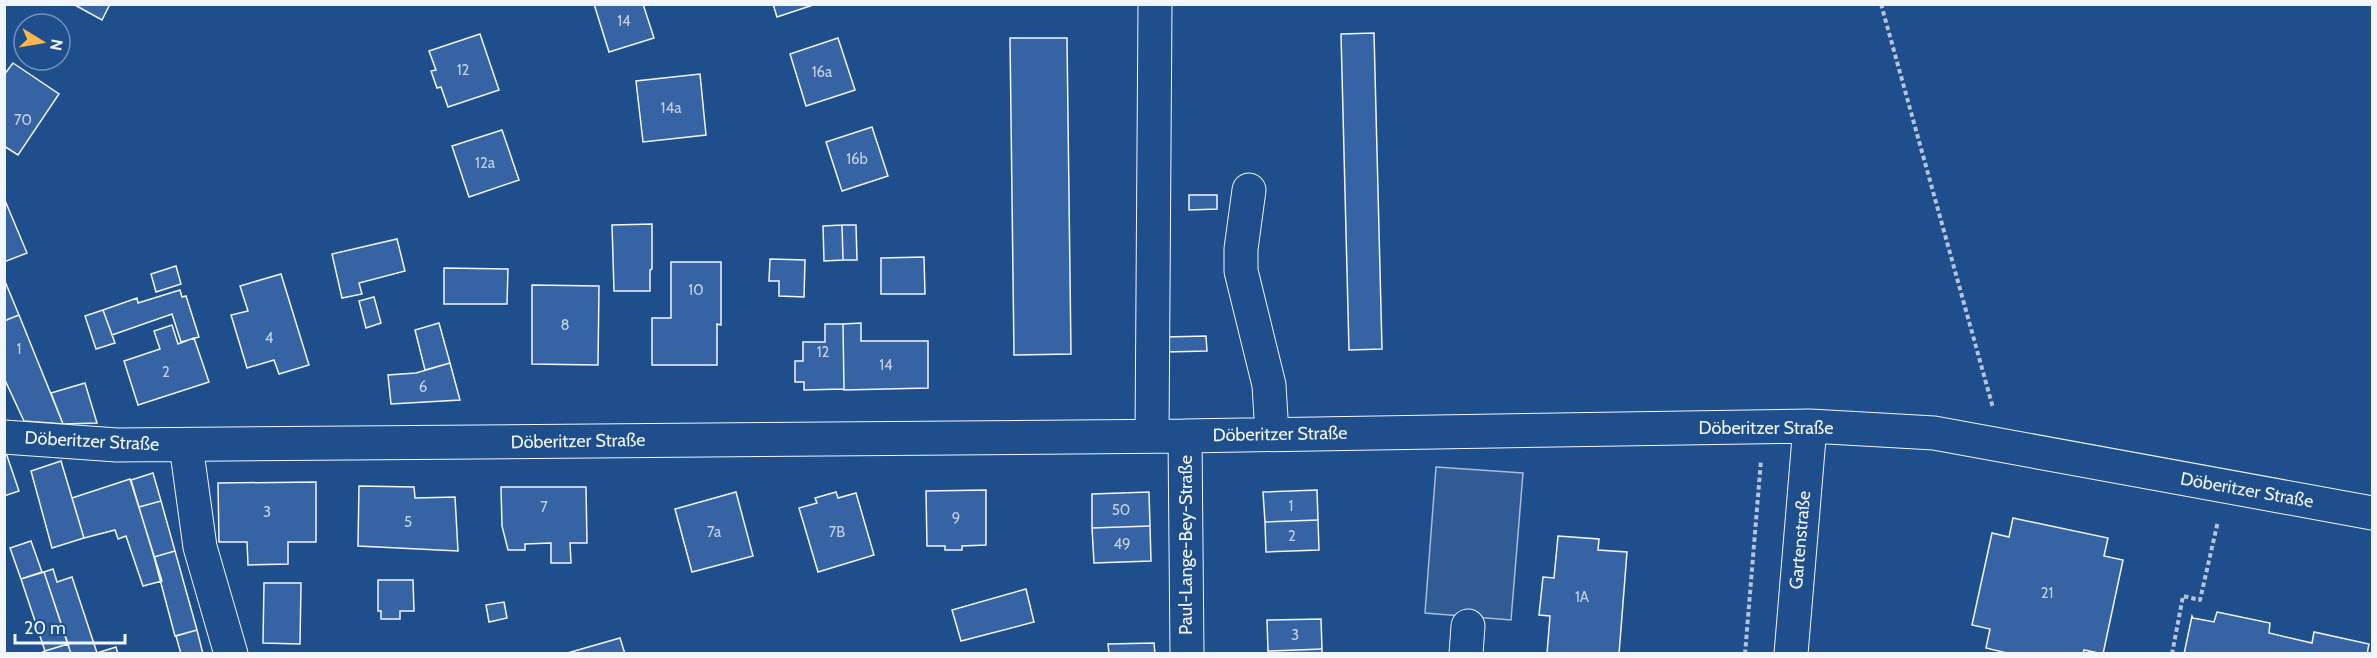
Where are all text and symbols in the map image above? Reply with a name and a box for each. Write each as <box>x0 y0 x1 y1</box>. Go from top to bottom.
north arrow <box>12 12 72 72</box>
house number: 14 <box>617 12 631 30</box>
text: N <box>46 37 67 52</box>
house number: 12 <box>457 61 470 79</box>
house number: 16a <box>812 63 833 81</box>
house number: 14a <box>661 99 682 117</box>
house number: 70 <box>14 111 32 129</box>
house number: 16b <box>846 150 868 168</box>
house number: 12a <box>475 154 496 172</box>
house number: 10 <box>688 281 704 299</box>
house number: 8 <box>560 316 570 334</box>
house number: 4 <box>265 329 274 347</box>
house number: 1 <box>17 340 21 358</box>
house number: 12 <box>817 343 830 361</box>
house number: 14 <box>879 356 893 374</box>
house number: 2 <box>162 363 170 381</box>
house number: 6 <box>419 378 427 396</box>
street label: Döberitzer Straße <box>1699 417 1833 439</box>
street label: Döberitzer Straße <box>1212 422 1348 446</box>
street label: Döberitzer Straße <box>24 426 160 456</box>
street label: Döberitzer Straße <box>510 429 646 453</box>
street label: Paul-Lange-Bey-Straße <box>1175 455 1197 635</box>
street label: Döberitzer Straße <box>2179 467 2315 513</box>
street label: Gartenstraße <box>1785 490 1815 590</box>
house number: 1 <box>1289 497 1293 515</box>
house number: 7 <box>540 498 548 516</box>
house number: 50 <box>1112 501 1130 519</box>
house number: 3 <box>263 503 271 521</box>
house number: 9 <box>952 509 960 527</box>
house number: 5 <box>404 513 412 531</box>
house number: 7a <box>707 523 722 541</box>
house number: 7B <box>829 523 845 541</box>
house number: 2 <box>1288 527 1296 545</box>
house number: 49 <box>1113 535 1131 553</box>
house number: 21 <box>2041 584 2053 602</box>
house number: 1A <box>1575 588 1590 606</box>
scale bar <box>15 607 124 645</box>
text: 20 m <box>24 617 66 639</box>
house number: 3 <box>1291 626 1299 644</box>

